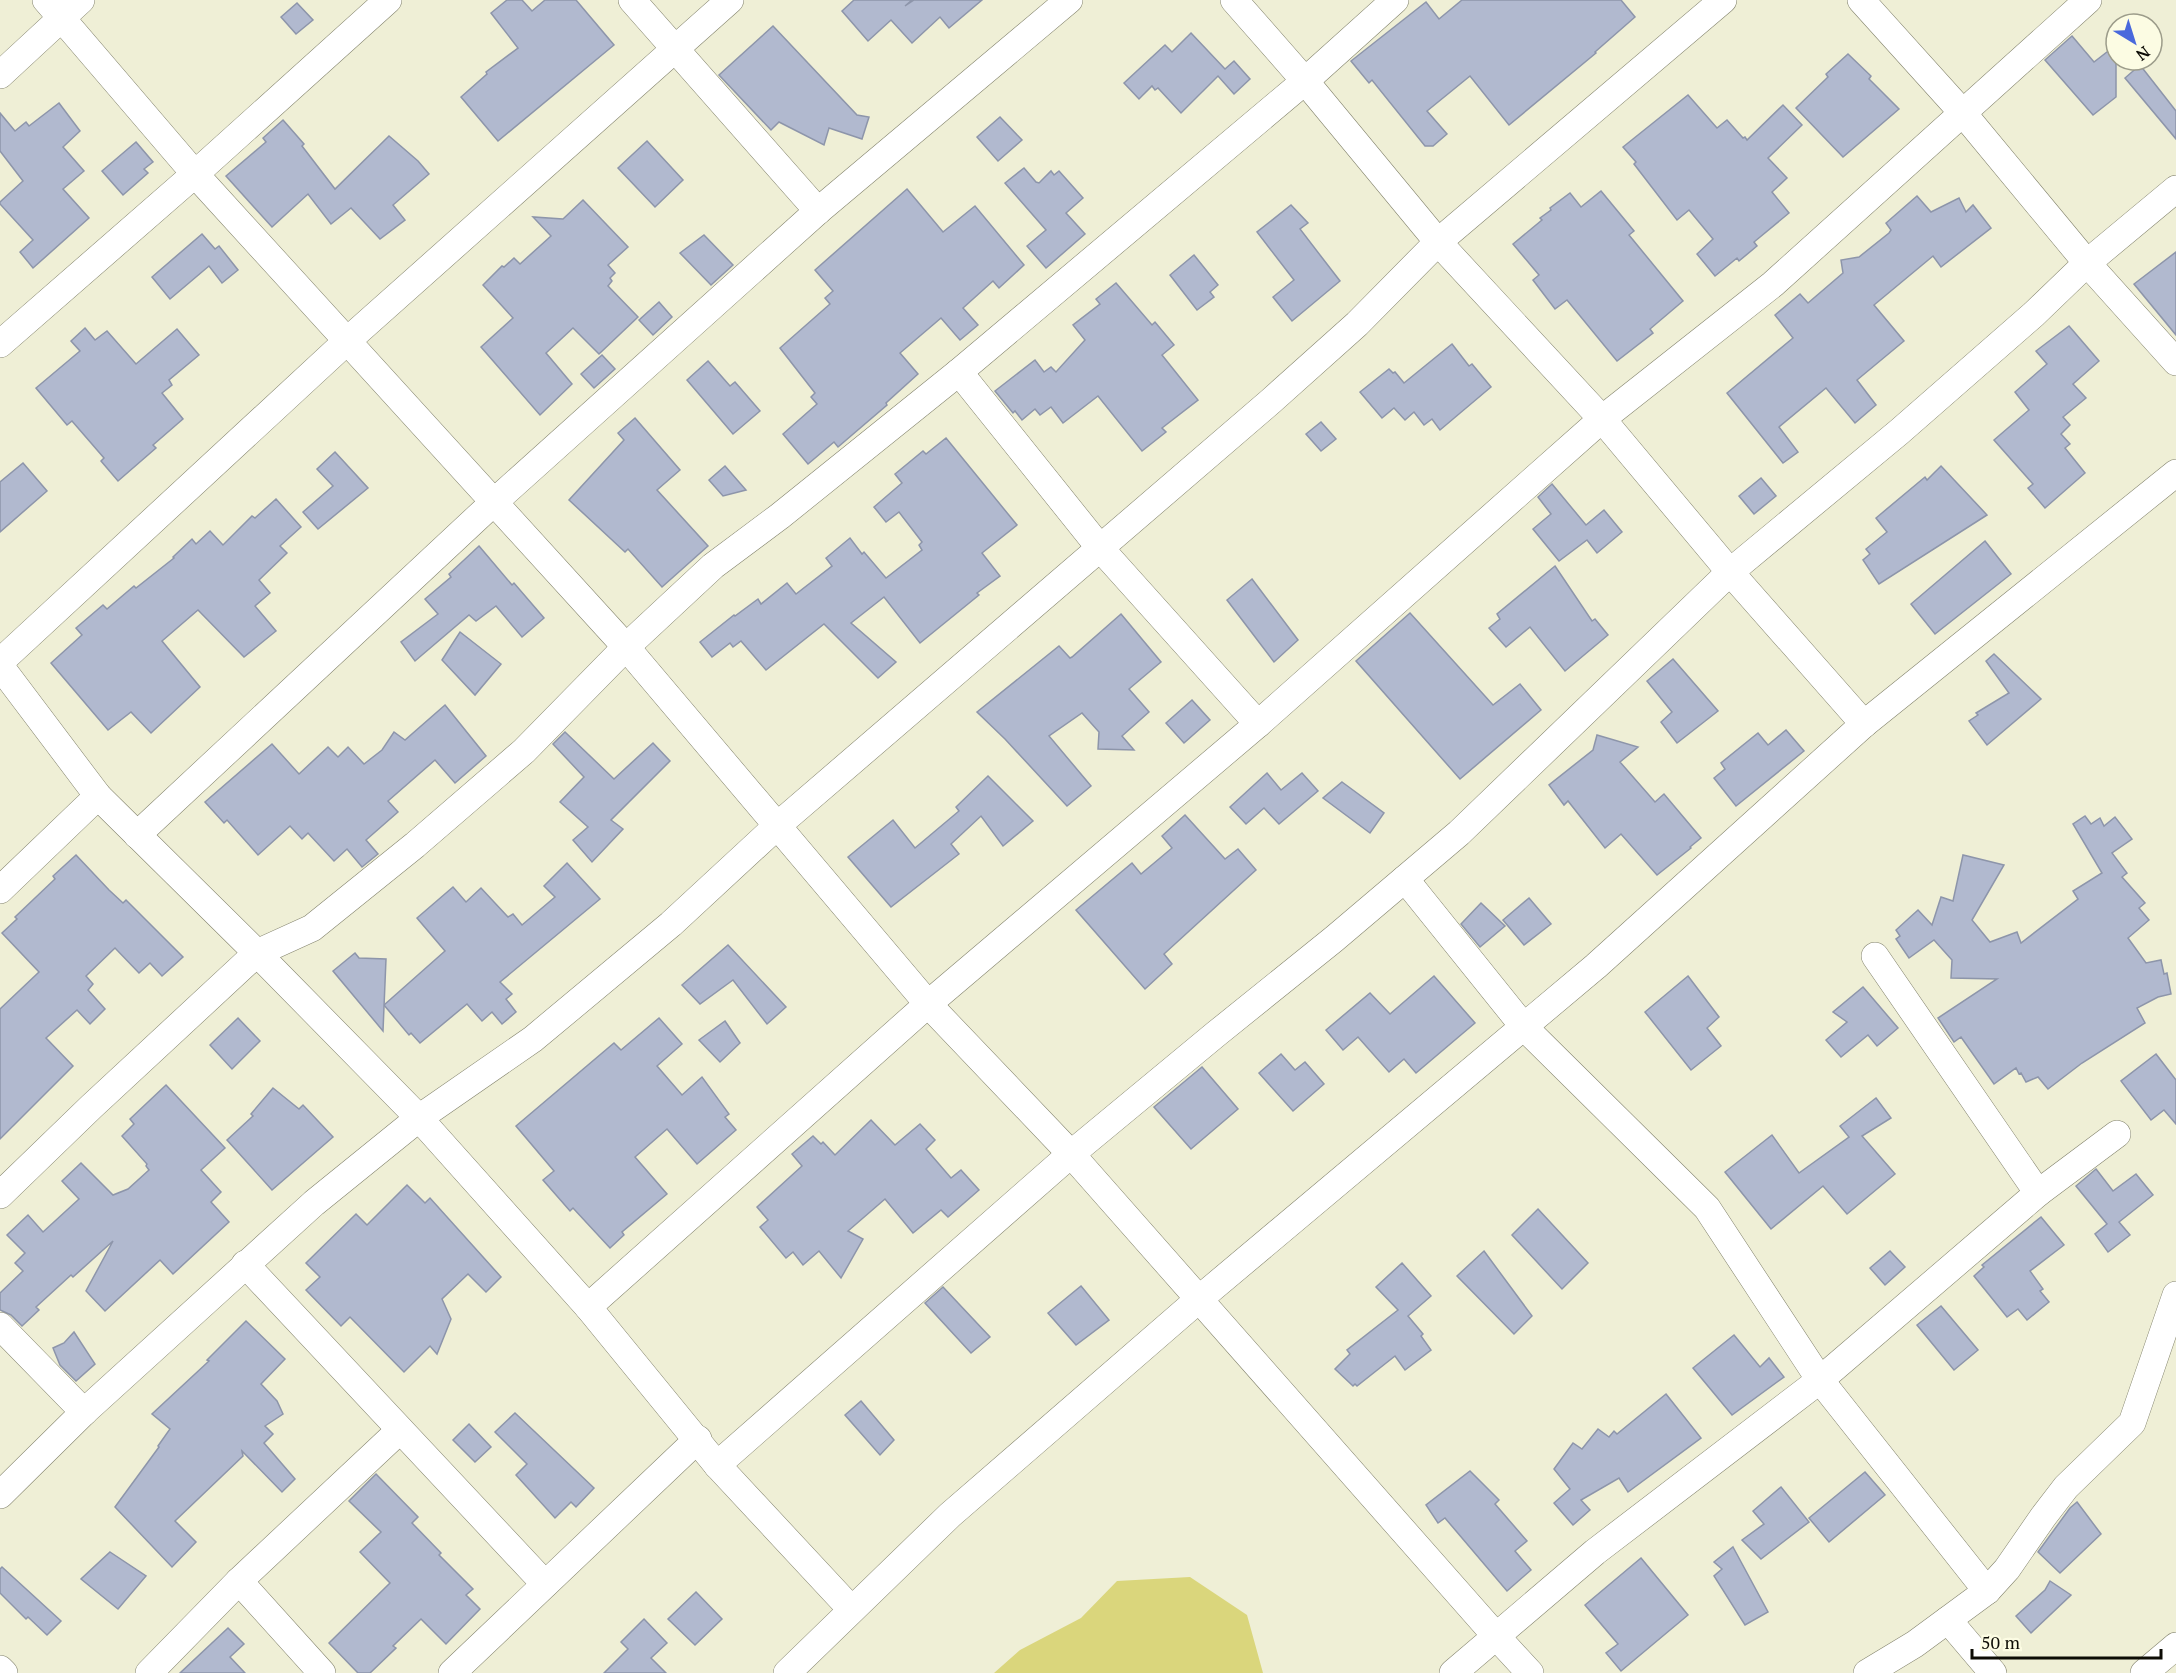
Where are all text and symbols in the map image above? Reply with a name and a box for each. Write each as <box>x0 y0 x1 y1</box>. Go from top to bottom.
north arrow <box>2104 12 2164 72</box>
text: N <box>2132 41 2155 66</box>
scale bar <box>1972 1622 2161 1660</box>
text: 50 m <box>1981 1630 2021 1654</box>

